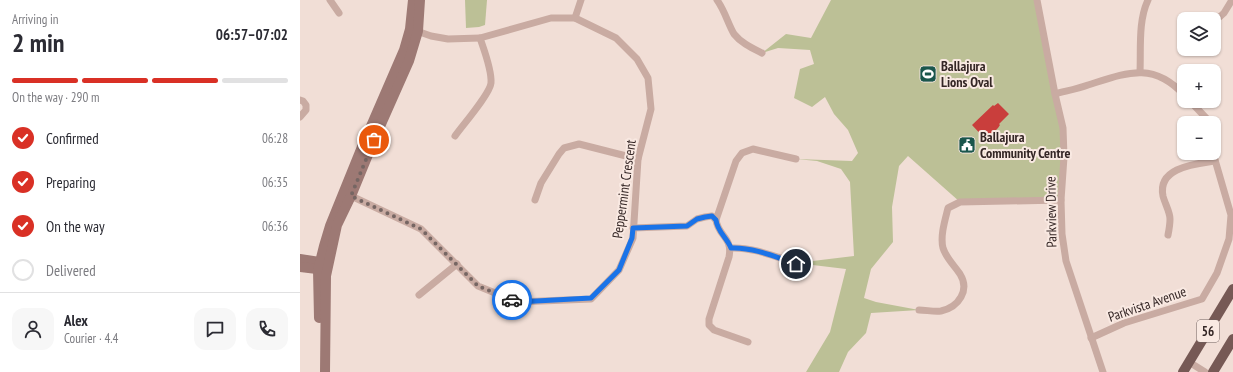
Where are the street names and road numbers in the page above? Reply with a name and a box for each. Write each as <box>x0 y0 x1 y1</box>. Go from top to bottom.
street label: Peppermint Crescent <box>608 138 640 240</box>
street label: Parkview Drive <box>1041 176 1061 248</box>
street label: Parkvista Avenue <box>1106 282 1189 326</box>
road number: 56 <box>1197 320 1219 342</box>

